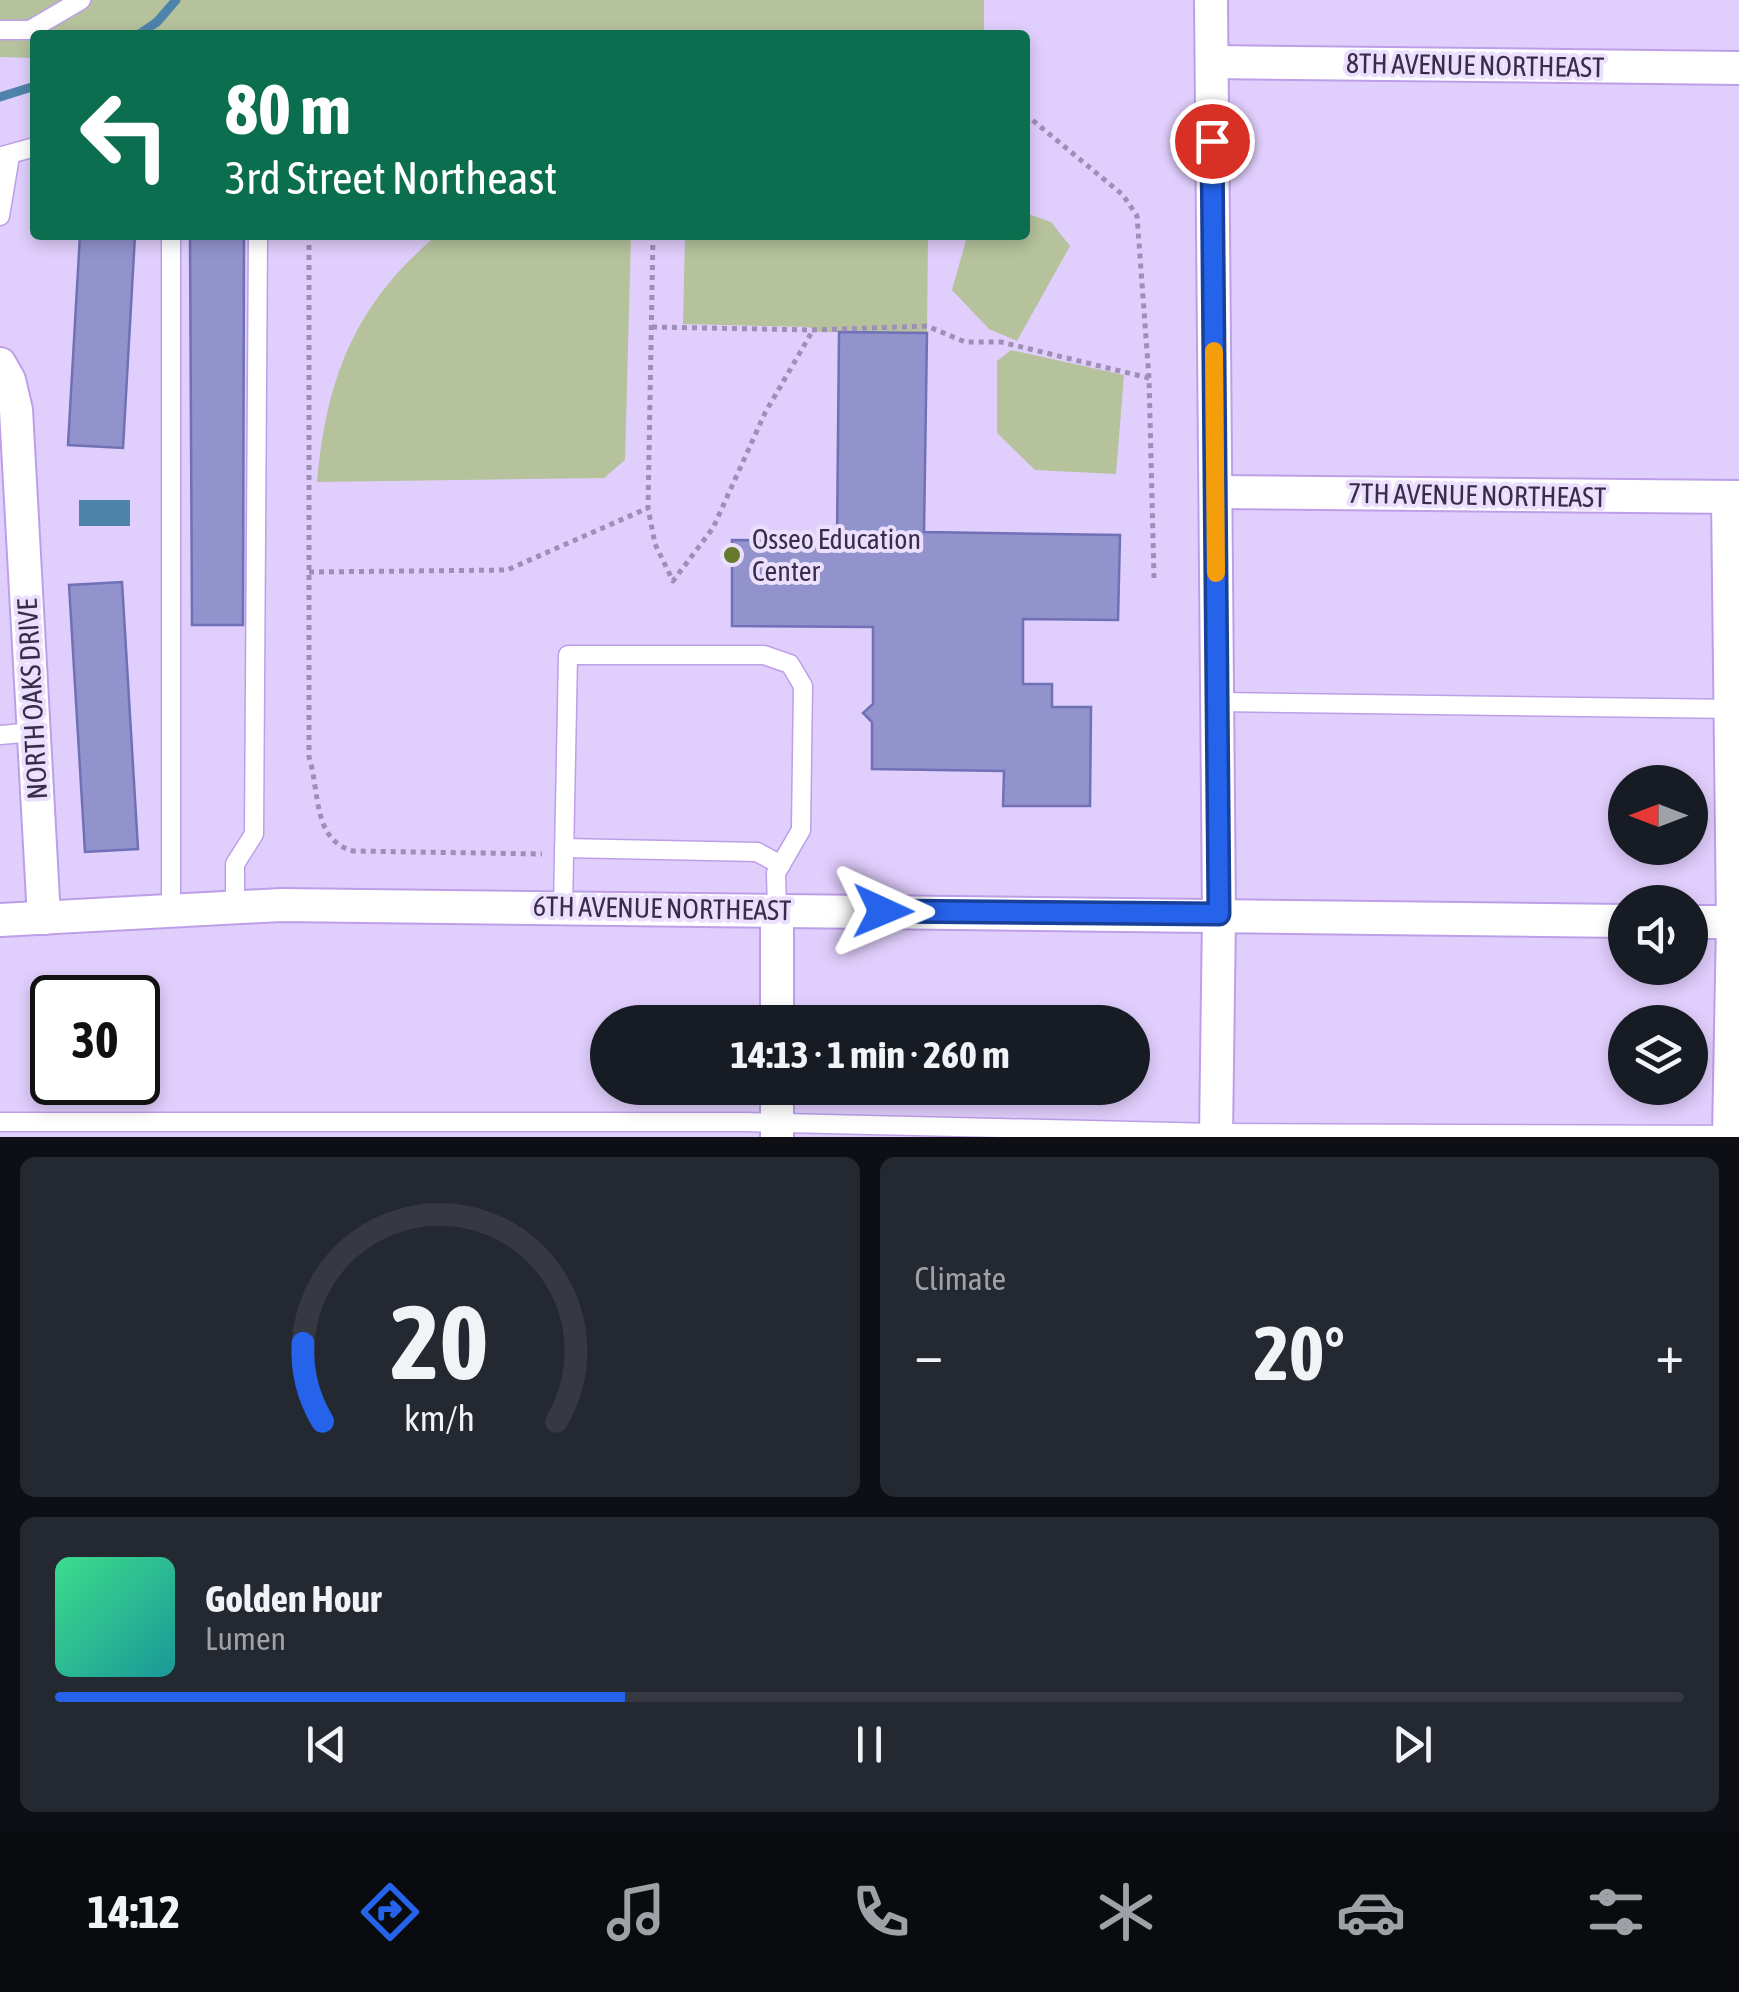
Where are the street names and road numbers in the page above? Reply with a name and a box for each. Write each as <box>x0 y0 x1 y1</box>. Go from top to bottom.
street label: 8TH AVENUE NORTHEAST <box>1346 47 1604 83</box>
street label: 7TH AVENUE NORTHEAST <box>1348 477 1606 513</box>
street label: NORTH OAKS DRIVE <box>11 598 53 800</box>
street label: 6TH AVENUE NORTHEAST <box>533 890 791 926</box>

